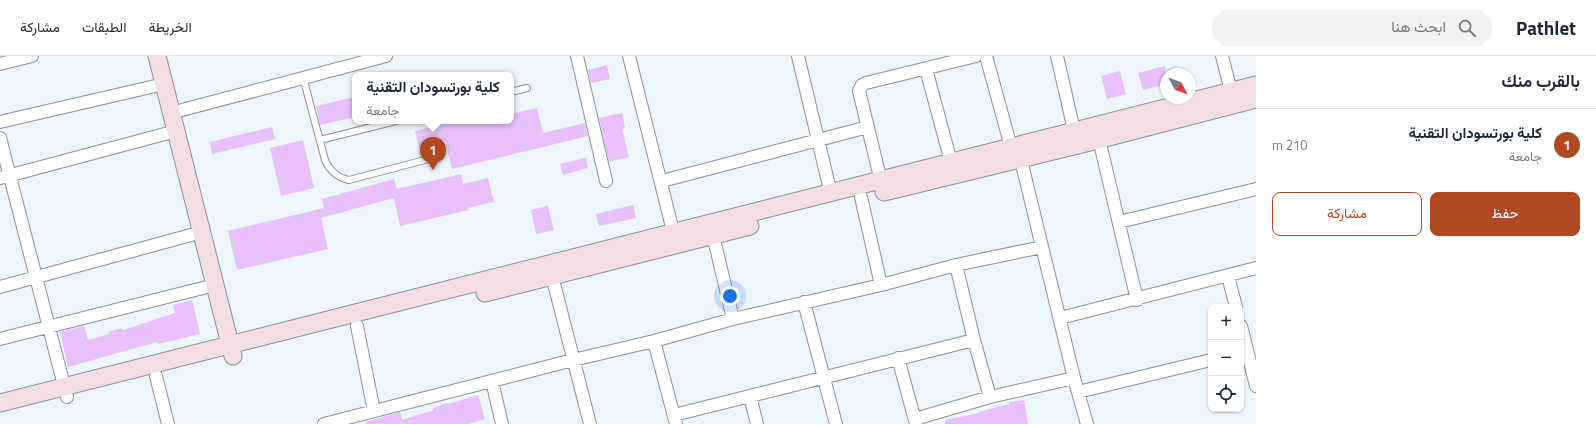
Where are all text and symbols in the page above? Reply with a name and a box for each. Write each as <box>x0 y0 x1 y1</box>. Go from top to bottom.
search box <box>1212 10 1492 46</box>
text: Pathlet <box>1516 13 1576 42</box>
text: ابحث هنا <box>1391 15 1446 38</box>
text: مشاركة <box>20 16 60 37</box>
text: الطبقات <box>82 16 126 37</box>
text: الخريطة <box>148 16 192 37</box>
icon: search <box>1456 17 1478 39</box>
north arrow <box>1160 68 1196 104</box>
text: بالقرب منك <box>1502 68 1580 94</box>
popup <box>352 72 514 124</box>
text: كلية بورتسودان التقنية <box>366 75 500 98</box>
text: جامعة <box>366 100 400 120</box>
text: كلية بورتسودان التقنية <box>1409 121 1542 144</box>
text: 210 m <box>1272 135 1308 155</box>
text: 1 <box>1563 135 1571 155</box>
pin: 1 <box>420 137 446 170</box>
text: جامعة <box>1509 146 1542 166</box>
button: مشاركة <box>1272 192 1422 236</box>
button: حفظ <box>1430 192 1580 236</box>
your location <box>720 286 740 306</box>
map controls <box>1208 304 1244 412</box>
button: + <box>1208 304 1244 340</box>
button: − <box>1208 340 1244 376</box>
button: locate <box>1208 376 1244 412</box>

